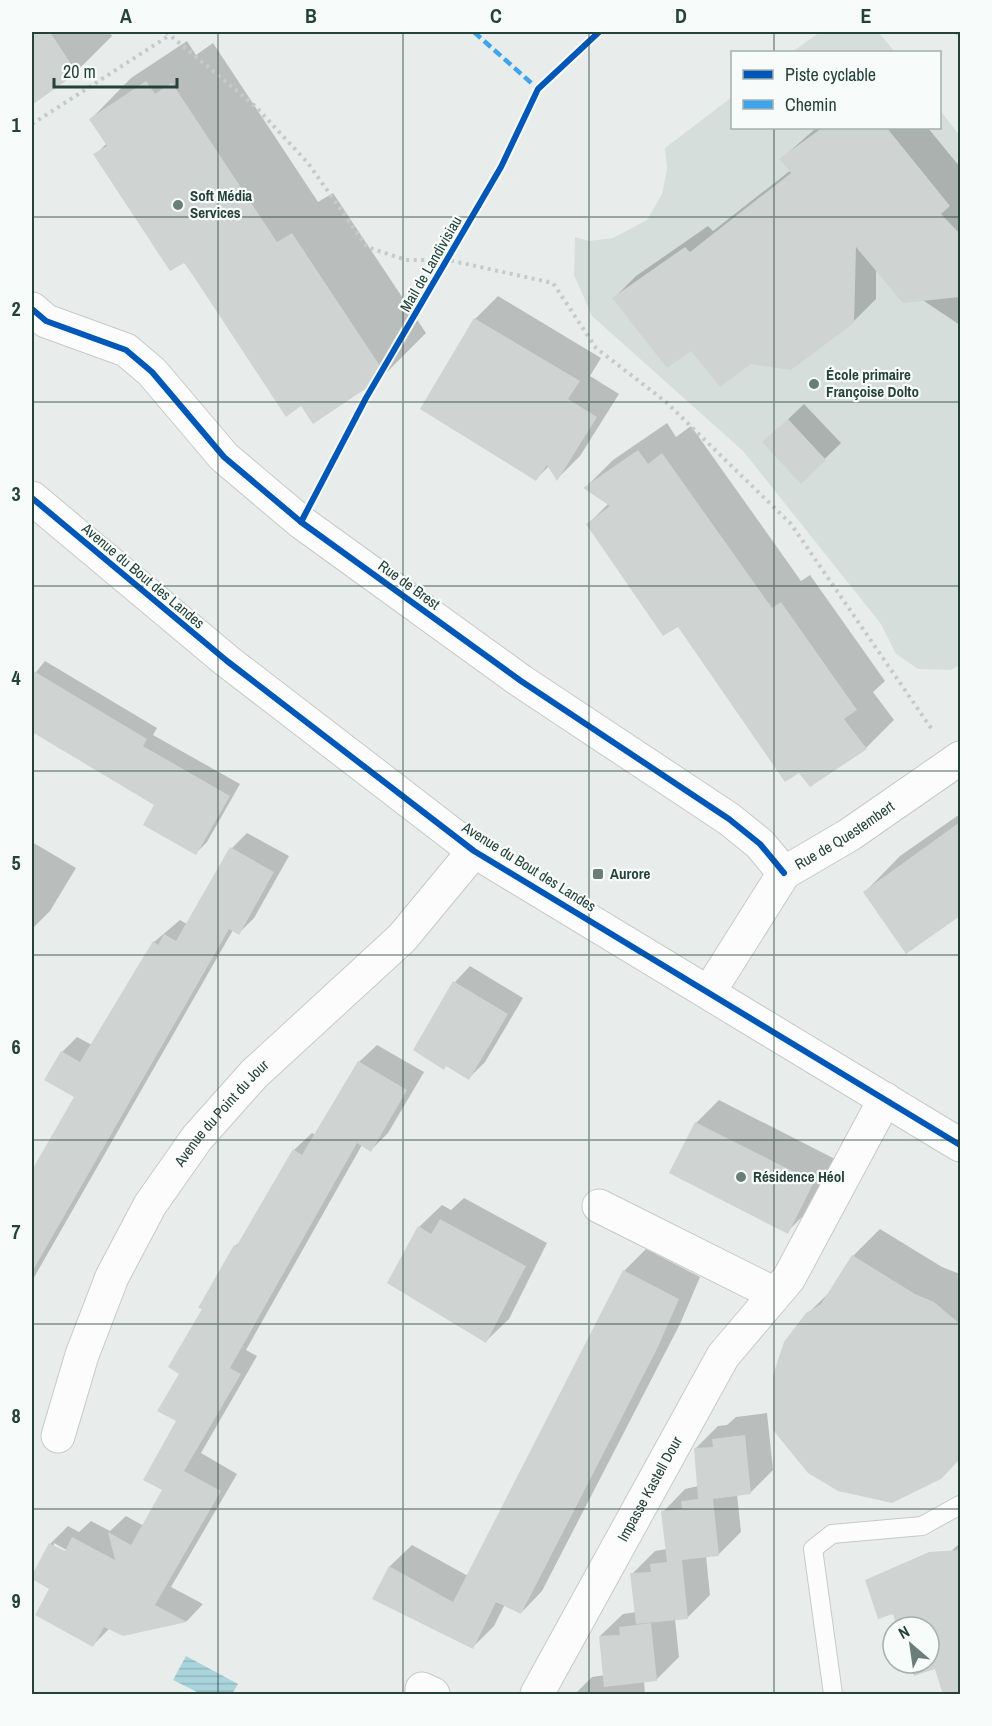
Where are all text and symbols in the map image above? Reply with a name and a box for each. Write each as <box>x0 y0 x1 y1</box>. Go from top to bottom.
text: A <box>120 2 132 29</box>
text: B <box>305 2 317 29</box>
text: C <box>490 2 502 29</box>
text: D <box>675 2 687 29</box>
text: E <box>861 2 872 29</box>
scale bar <box>54 51 177 89</box>
legend <box>731 51 941 129</box>
text: 20 m <box>63 59 96 84</box>
text: Piste cyclable <box>785 62 876 87</box>
text: Chemin <box>785 92 837 117</box>
text: 1 <box>11 111 21 138</box>
place label: Soft Média Services <box>190 185 252 223</box>
marker: Soft Média Services <box>171 198 185 212</box>
street label: Mail de Landivisiau <box>395 212 467 315</box>
text: 2 <box>11 295 21 322</box>
place label: École primaire Françoise Dolto <box>826 364 919 402</box>
marker: École primaire Françoise Dolto <box>807 377 821 391</box>
text: 3 <box>11 480 21 507</box>
street label: Avenue du Bout des Landes <box>77 517 209 633</box>
street label: Rue de Brest <box>374 555 445 615</box>
text: 4 <box>11 664 21 691</box>
street label: Rue de Questembert <box>791 795 899 874</box>
street label: Avenue du Bout des Landes <box>457 816 600 916</box>
text: 5 <box>11 849 21 876</box>
place label: Aurore <box>610 863 650 884</box>
marker: Aurore <box>591 867 605 881</box>
text: 6 <box>11 1033 21 1060</box>
street label: Avenue du Point du Jour <box>168 1055 273 1172</box>
place label: Résidence Héol <box>753 1166 845 1187</box>
marker: Résidence Héol <box>734 1170 748 1184</box>
text: 7 <box>11 1218 21 1245</box>
text: 8 <box>11 1402 21 1429</box>
street label: Impasse Kastell Dour <box>612 1432 687 1545</box>
text: 9 <box>11 1587 21 1614</box>
north arrow <box>881 1615 941 1675</box>
text: N <box>894 1620 913 1644</box>

